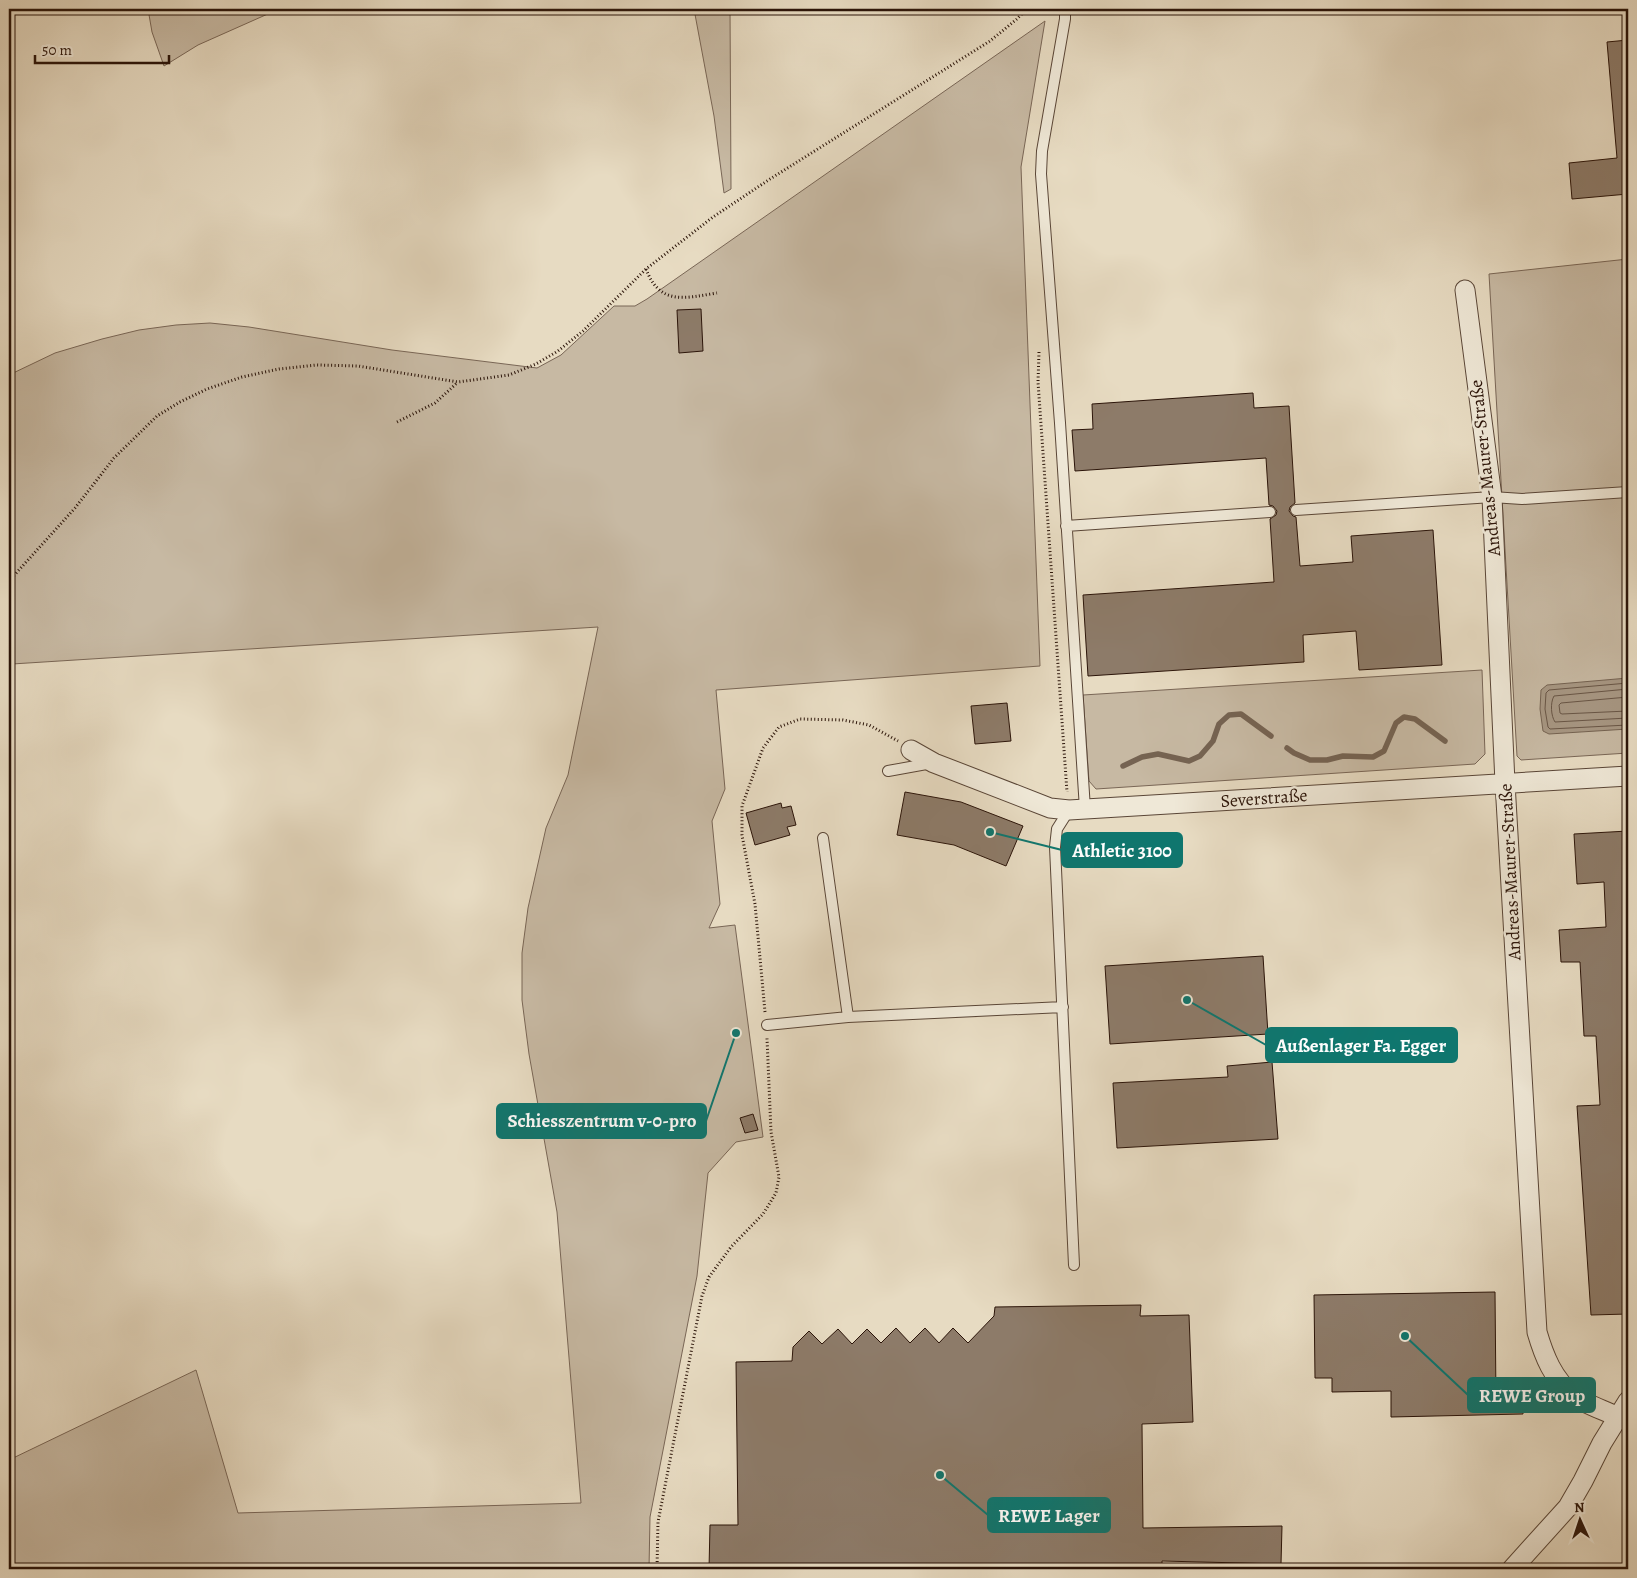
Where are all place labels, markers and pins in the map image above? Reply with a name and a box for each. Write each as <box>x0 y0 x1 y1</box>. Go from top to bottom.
callout: Athletic 3100 <box>1062 833 1182 867</box>
callout: Außenlager Fa. Egger <box>1266 1028 1457 1062</box>
callout: Schiesszentrum v-0-pro <box>497 1104 706 1138</box>
callout: REWE Group <box>1468 1378 1595 1412</box>
callout: REWE Lager <box>988 1498 1110 1532</box>

